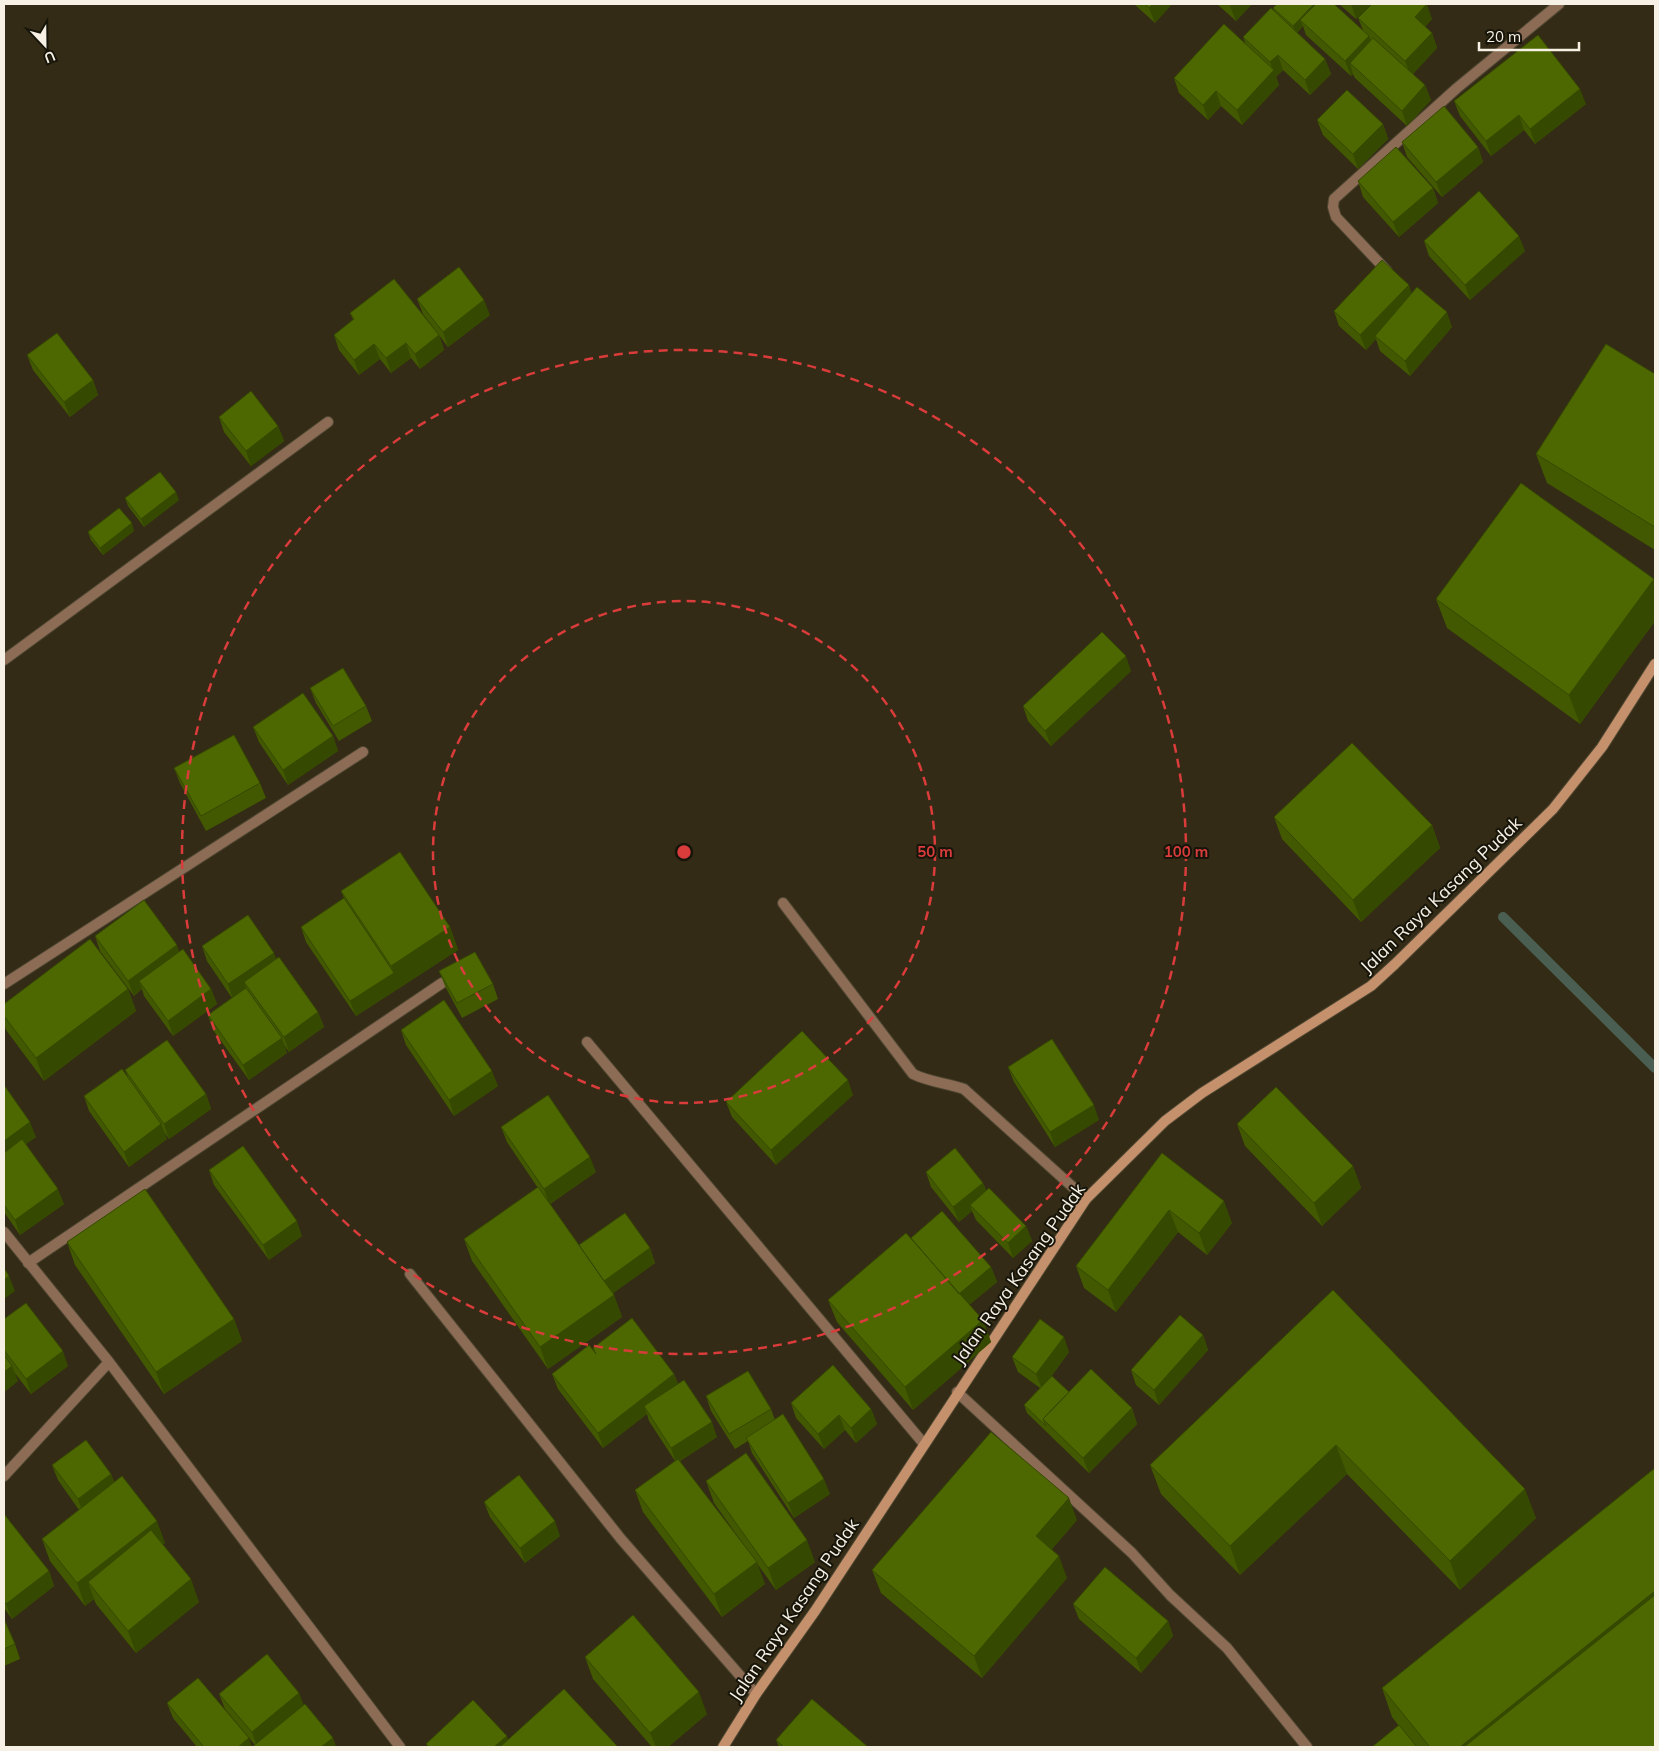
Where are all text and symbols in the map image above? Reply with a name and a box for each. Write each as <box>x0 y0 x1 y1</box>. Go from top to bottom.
north arrow <box>20 20 70 70</box>
scale bar <box>1479 20 1579 52</box>
text: 20 m <box>1486 27 1521 46</box>
text: U <box>42 47 58 67</box>
street label: Jalan Raya Kasang Pudak <box>1355 811 1527 978</box>
text: 50 m <box>917 842 953 861</box>
text: 100 m <box>1164 842 1208 861</box>
centre of rings <box>675 843 693 861</box>
street label: Jalan Raya Kasang Pudak <box>947 1178 1090 1369</box>
street label: Jalan Raya Kasang Pudak <box>724 1513 864 1706</box>

